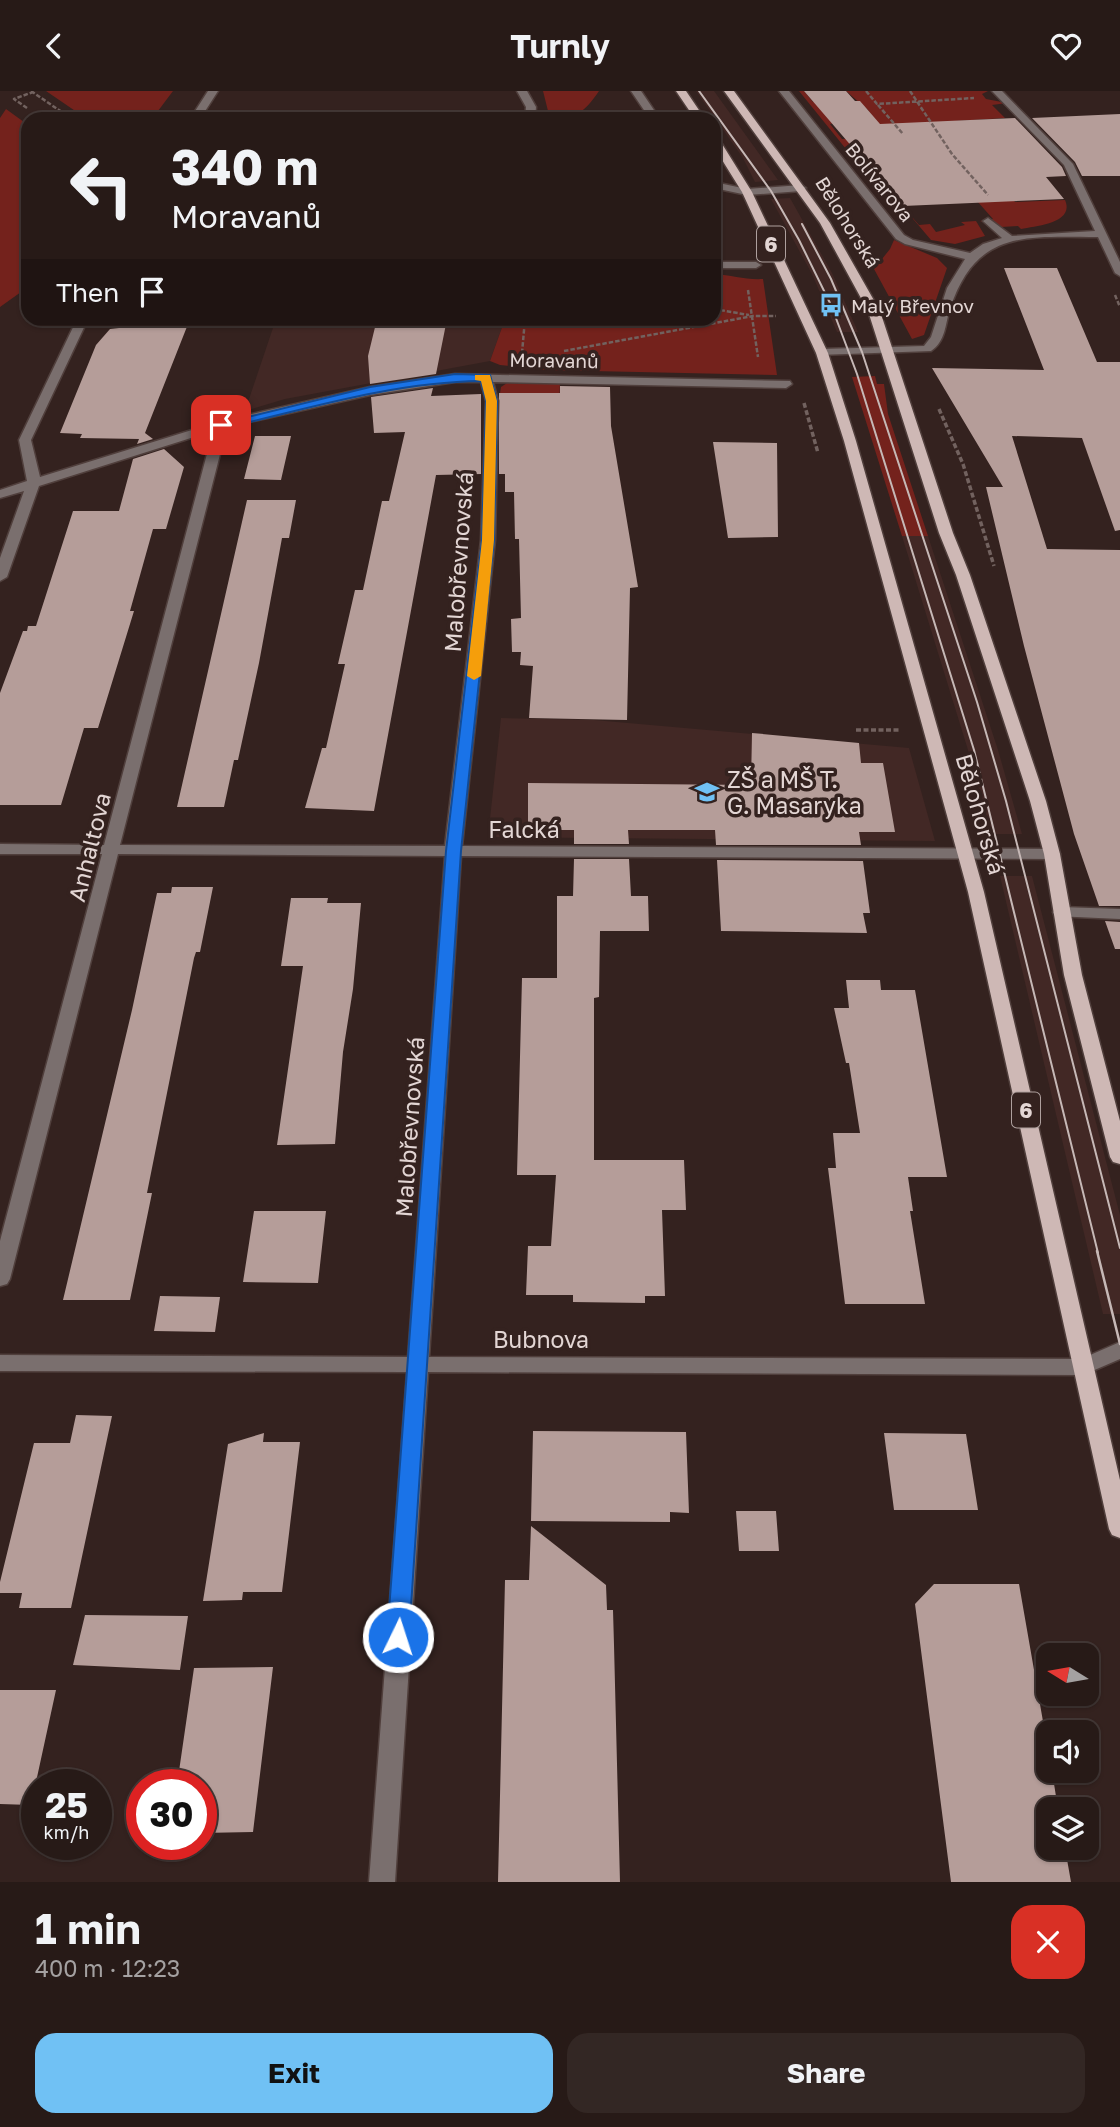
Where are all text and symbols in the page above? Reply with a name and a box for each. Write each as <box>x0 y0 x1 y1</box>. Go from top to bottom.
icon: back <box>35 27 73 65</box>
text: Turnly <box>510 27 610 65</box>
icon: heart <box>1047 27 1085 65</box>
text: 340 m <box>171 137 319 196</box>
street label: Bolívarova <box>841 138 919 226</box>
icon: left <box>56 140 147 231</box>
street label: Bělohorská <box>811 172 885 272</box>
text: Moravanů <box>171 197 321 235</box>
road number: 6 <box>757 227 785 261</box>
icon: arrive <box>133 273 171 311</box>
text: Then <box>56 277 119 308</box>
bus stop icon: Malý Břevnov <box>817 291 845 319</box>
place label: Malý Břevnov <box>851 294 974 317</box>
street label: Moravanů <box>509 348 599 372</box>
pin <box>191 395 251 455</box>
icon: arrive <box>202 406 240 444</box>
street label: Malobřevnovská <box>438 471 478 653</box>
street label: Bělohorská <box>950 750 1012 878</box>
place label: ZŠ a MŠ T. G. Masaryka <box>727 765 862 819</box>
school or university icon: ZŠ a MŠ T. G. Masaryka <box>693 778 721 806</box>
street label: Anhaltova <box>62 790 116 904</box>
street label: Falcká <box>488 815 560 843</box>
street label: Malobřevnovská <box>389 1036 429 1218</box>
road number: 6 <box>1012 1093 1040 1127</box>
street label: Bubnova <box>493 1325 589 1353</box>
position arrow <box>361 1600 435 1674</box>
north arrow <box>1036 1643 1099 1706</box>
map controls <box>1036 1643 1099 1860</box>
button: sound <box>1036 1720 1099 1783</box>
speed limit sign: 30 <box>126 1769 217 1860</box>
text: 25 <box>45 1784 88 1826</box>
button: layers <box>1036 1797 1099 1860</box>
text: km/h <box>44 1821 89 1843</box>
text: 1 min <box>35 1903 141 1953</box>
button: close <box>1011 1905 1085 1979</box>
text: 400 m · 12:23 <box>35 1954 180 1982</box>
button: Exit <box>35 2033 553 2113</box>
button: Share <box>567 2033 1085 2113</box>

